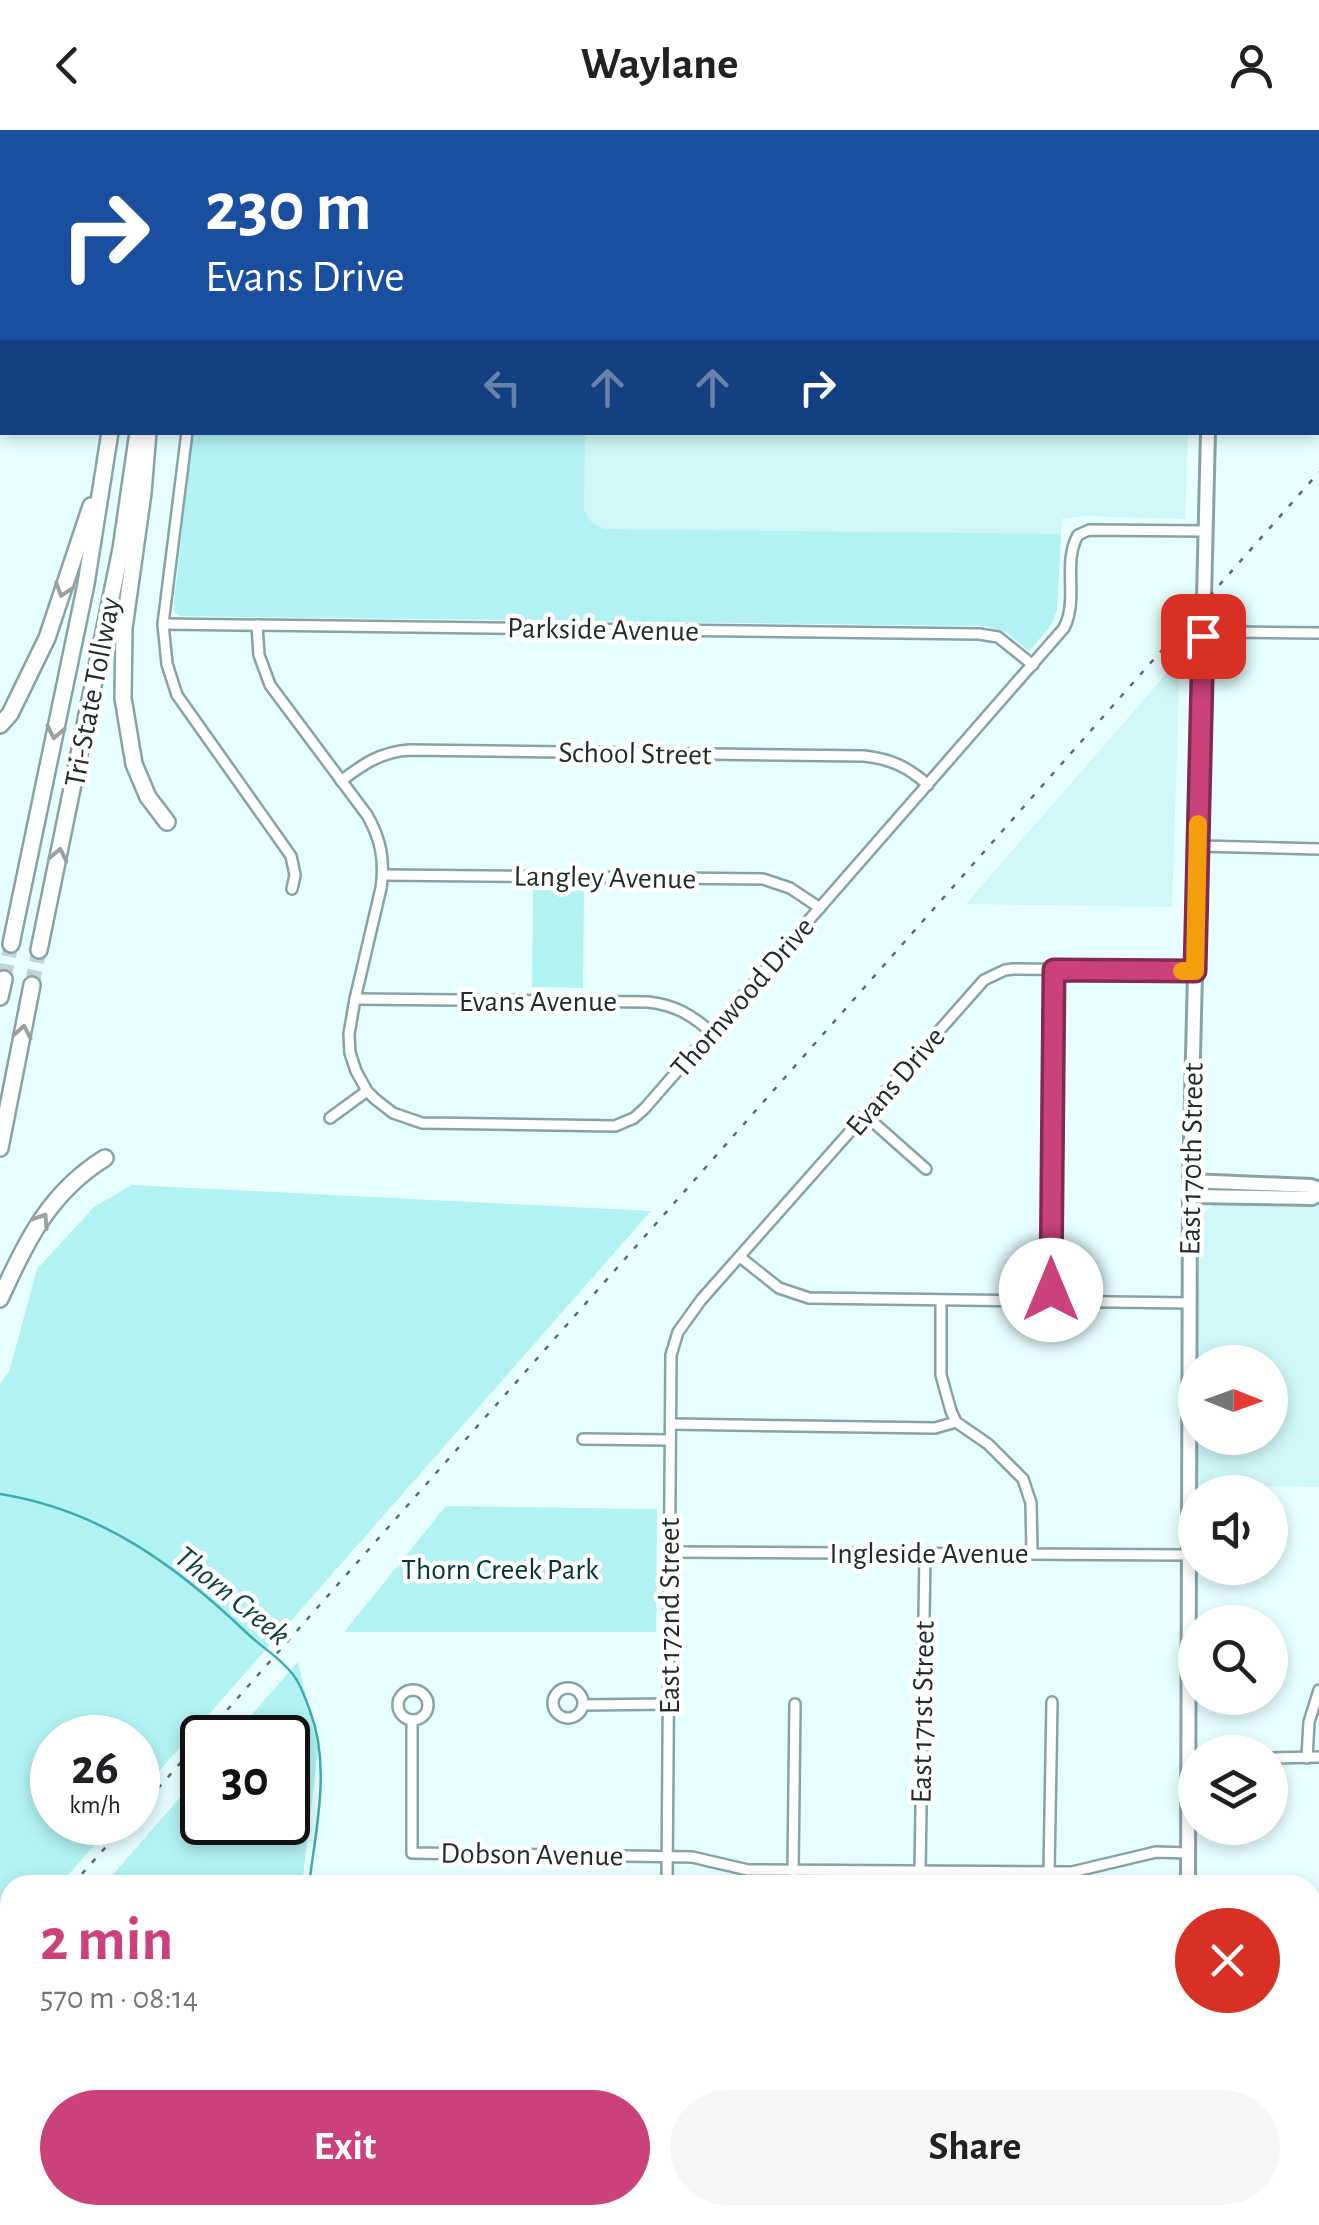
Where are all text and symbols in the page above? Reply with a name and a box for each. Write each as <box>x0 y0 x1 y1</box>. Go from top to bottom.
icon: back <box>40 38 95 93</box>
icon: person <box>1224 38 1279 93</box>
text: Waylane <box>581 42 738 87</box>
icon: right <box>40 170 170 300</box>
text: 230 m <box>205 173 372 243</box>
text: Evans Drive <box>205 255 405 300</box>
icon: left <box>475 360 530 415</box>
icon: ahead <box>580 360 635 415</box>
icon: ahead <box>685 360 740 415</box>
icon: right <box>790 360 845 415</box>
one-way arrow <box>54 580 74 597</box>
pin <box>1161 594 1246 679</box>
street label: Tri-State Tollway <box>60 595 126 790</box>
icon: arrive <box>1176 609 1231 664</box>
street label: Parkside Avenue <box>507 613 699 647</box>
one-way arrow <box>45 723 66 740</box>
street label: School Street <box>558 738 712 770</box>
one-way arrow <box>47 847 68 864</box>
street label: Langley Avenue <box>513 861 697 895</box>
street label: Thornwood Drive <box>665 912 820 1083</box>
street label: Evans Avenue <box>459 987 617 1017</box>
street label: Evans Drive <box>841 1022 951 1142</box>
one-way arrow <box>11 1024 32 1041</box>
street label: East 170th Street <box>1175 1062 1209 1256</box>
one-way arrow <box>29 1212 48 1230</box>
position arrow <box>999 1238 1103 1342</box>
north arrow <box>1178 1345 1288 1455</box>
map controls <box>1178 1345 1288 1845</box>
button: sound <box>1178 1475 1288 1585</box>
street label: East 172nd Street <box>655 1517 685 1714</box>
street label: Ingleside Avenue <box>829 1539 1029 1569</box>
water label: Thorn Creek <box>169 1540 296 1652</box>
park label: Thorn Creek Park <box>401 1555 599 1585</box>
button: search <box>1178 1605 1288 1715</box>
street label: East 171st Street <box>906 1620 940 1804</box>
speed limit sign: 30 <box>180 1715 310 1845</box>
button: layers <box>1178 1735 1288 1845</box>
text: 26 <box>71 1743 119 1793</box>
text: km/h <box>69 1793 121 1818</box>
street label: Dobson Avenue <box>440 1838 624 1872</box>
button: close <box>1175 1908 1280 2013</box>
text: 2 min <box>40 1911 173 1971</box>
text: 570 m · 08:14 <box>40 1982 198 2014</box>
button: Exit <box>40 2090 650 2205</box>
button: Share <box>670 2090 1280 2205</box>

